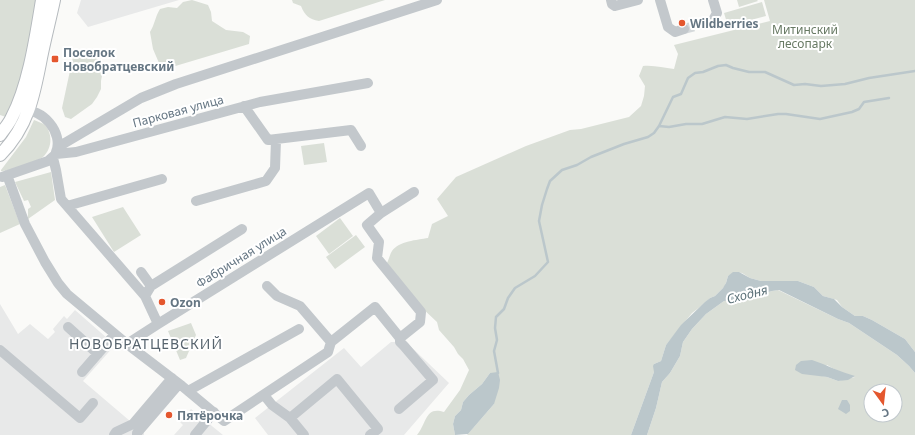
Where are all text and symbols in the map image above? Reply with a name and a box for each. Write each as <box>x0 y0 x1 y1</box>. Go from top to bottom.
place label: Wildberries <box>690 15 759 32</box>
marker: Wildberries <box>677 18 687 28</box>
park label: Митинский лесопарк <box>772 21 838 52</box>
place label: Поселок Новобратцевский <box>63 44 174 75</box>
marker: Поселок Новобратцевский <box>50 54 60 64</box>
street label: Парковая улица <box>131 91 225 131</box>
street label: Фабричная улица <box>193 222 289 292</box>
water label: Сходня <box>725 280 770 308</box>
place label: Ozon <box>170 294 201 311</box>
marker: Ozon <box>157 297 167 307</box>
district label: НОВОБРАТЦЕВСКИЙ <box>69 334 223 353</box>
north arrow <box>863 383 903 423</box>
text: С <box>880 405 891 421</box>
place label: Пятёрочка <box>177 407 243 424</box>
marker: Пятёрочка <box>164 410 174 420</box>

